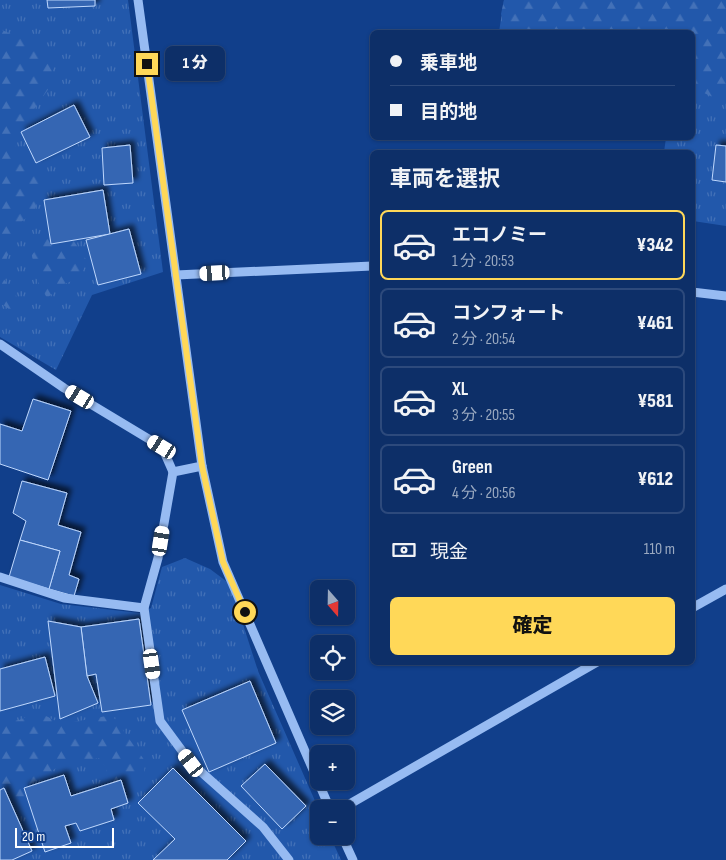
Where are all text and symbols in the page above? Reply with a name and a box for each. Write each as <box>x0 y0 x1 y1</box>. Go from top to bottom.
callout: 1 分 <box>164 46 224 82</box>
text: 乗車地 <box>420 52 477 75</box>
route end <box>136 53 158 75</box>
text: 1 分 <box>182 54 208 73</box>
text: 目的地 <box>420 101 477 124</box>
text: 車両を選択 <box>390 166 500 193</box>
icon: car <box>392 223 437 268</box>
text: エコノミー <box>452 224 547 247</box>
text: ¥342 <box>637 234 673 257</box>
text: 1 分 · 20:53 <box>452 252 514 271</box>
car <box>199 265 230 281</box>
icon: car <box>392 301 437 346</box>
text: コンフォート <box>452 302 565 325</box>
text: ¥461 <box>637 312 673 335</box>
text: 2 分 · 20:54 <box>452 330 515 349</box>
text: XL <box>452 378 468 401</box>
icon: car <box>392 379 437 424</box>
car <box>63 383 96 411</box>
text: ¥581 <box>637 390 673 413</box>
text: 3 分 · 20:55 <box>452 406 515 425</box>
car <box>145 433 178 461</box>
text: Green <box>452 456 492 479</box>
icon: car <box>392 457 437 502</box>
text: ¥612 <box>637 468 673 491</box>
text: 4 分 · 20:56 <box>452 484 516 503</box>
car <box>151 525 170 557</box>
icon: cash <box>390 536 418 564</box>
text: 110 m <box>644 540 675 559</box>
text: 現金 <box>430 541 468 564</box>
north arrow <box>310 580 355 625</box>
map controls <box>310 580 355 845</box>
button: 確定 <box>390 597 675 655</box>
route start <box>234 601 256 623</box>
button: locate <box>310 635 355 680</box>
car <box>142 648 161 680</box>
button: layers <box>310 690 355 735</box>
button: + <box>310 745 355 790</box>
car <box>175 747 206 779</box>
button: − <box>310 800 355 845</box>
scale bar <box>15 825 114 848</box>
text: 20 m <box>22 828 45 845</box>

